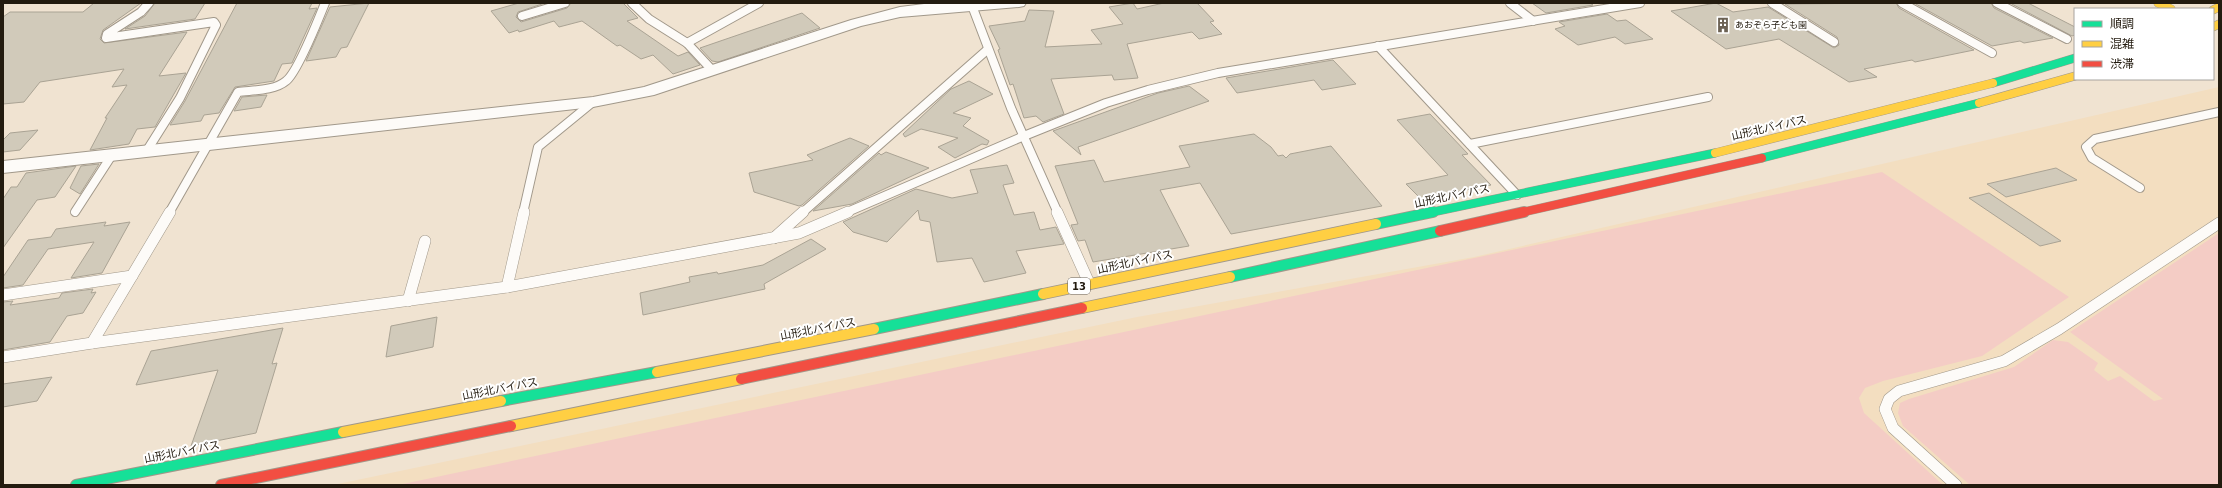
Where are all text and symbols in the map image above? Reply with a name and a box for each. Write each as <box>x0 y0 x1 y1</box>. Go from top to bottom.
legend <box>2074 8 2214 80</box>
building icon: あおぞら子ども園 <box>1714 16 1732 34</box>
text: 順調 <box>2110 17 2134 31</box>
place label: あおぞら子ども園 <box>1735 20 1807 30</box>
text: 混雑 <box>2110 37 2134 51</box>
text: 渋滞 <box>2110 57 2134 71</box>
street label: 山形北バイパス <box>1730 113 1808 143</box>
street label: 山形北バイパス <box>1413 182 1491 210</box>
street label: 山形北バイパス <box>1096 248 1174 276</box>
road number: 13 <box>1068 278 1090 294</box>
street label: 山形北バイパス <box>779 315 857 343</box>
street label: 山形北バイパス <box>461 375 539 403</box>
street label: 山形北バイパス <box>143 438 221 466</box>

